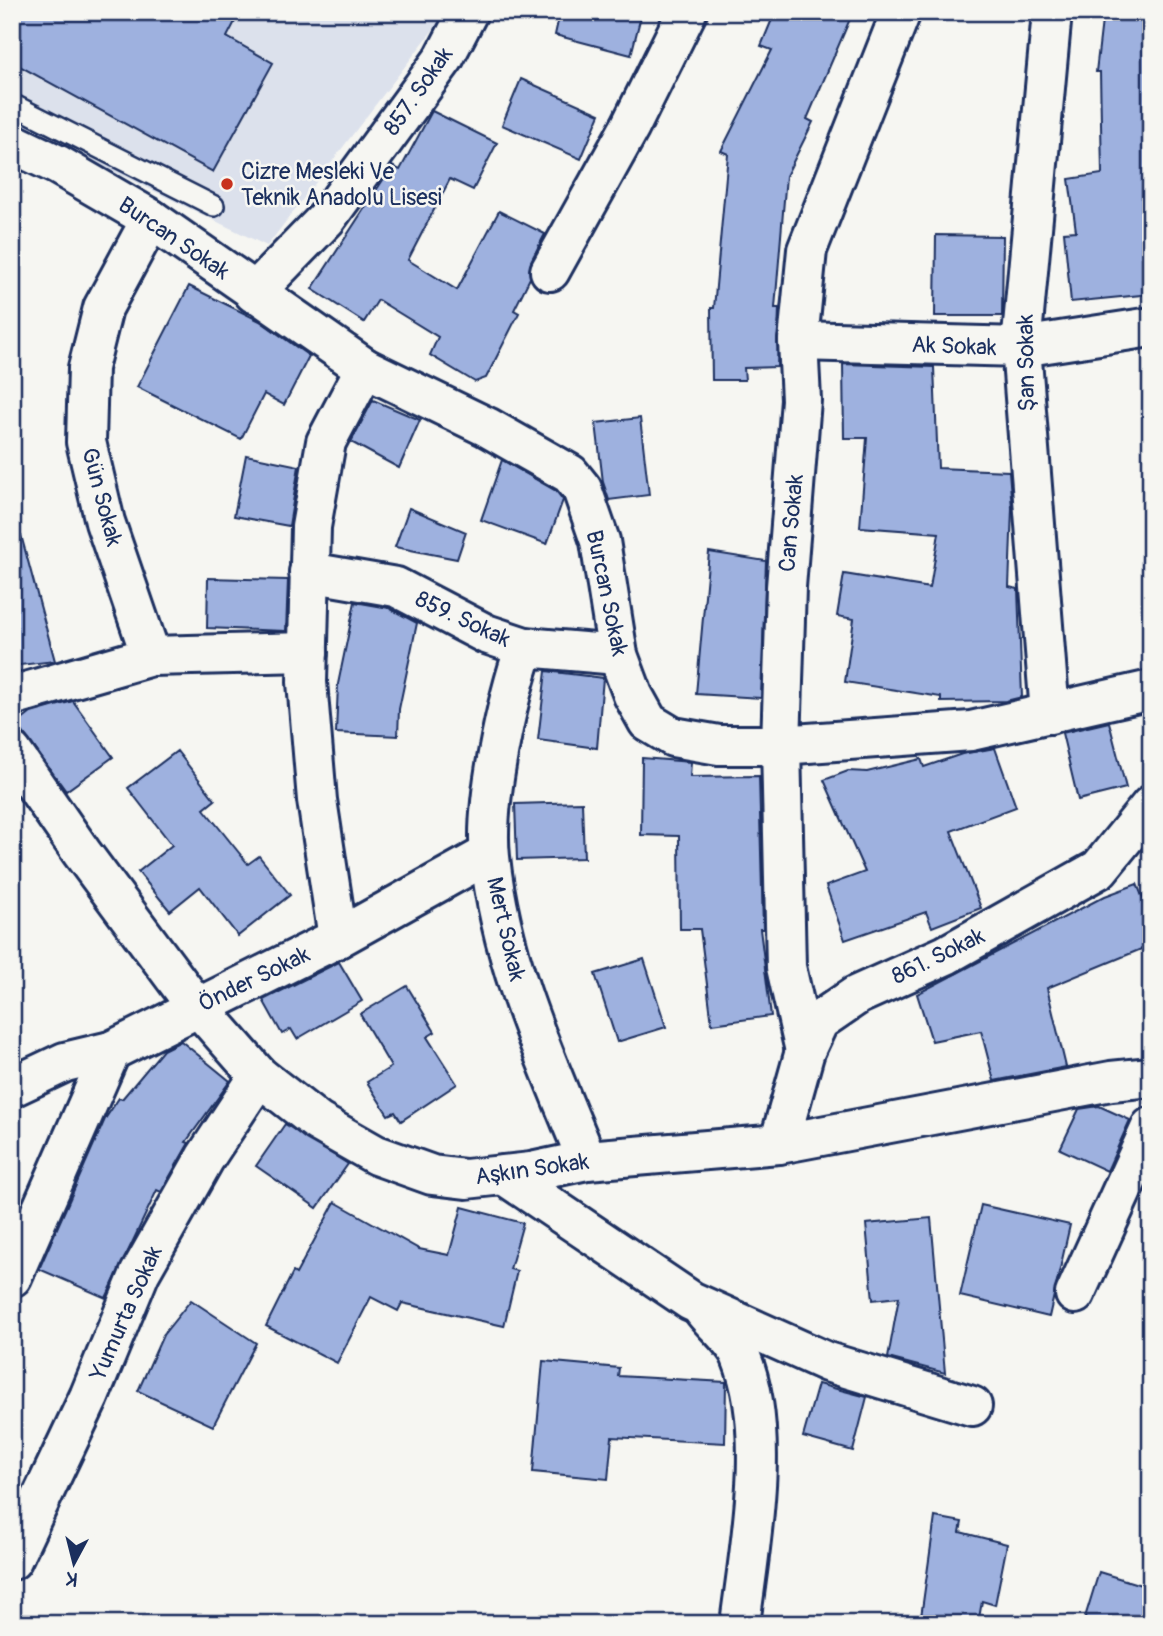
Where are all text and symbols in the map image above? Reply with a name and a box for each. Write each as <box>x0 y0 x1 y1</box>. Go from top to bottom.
street label: 857. Sokak <box>377 41 459 141</box>
place label: Cizre Mesleki Ve Teknik Anadolu Lisesi <box>241 157 442 212</box>
marker: Cizre Mesleki Ve Teknik Anadolu Lisesi <box>219 176 235 192</box>
street label: Burcan Sokak <box>113 190 236 286</box>
street label: Şan Sokak <box>1011 314 1041 412</box>
street label: Ak Sokak <box>911 330 997 362</box>
street label: Gün Sokak <box>75 445 129 550</box>
street label: Can Sokak <box>772 473 810 573</box>
street label: Burcan Sokak <box>579 527 635 659</box>
street label: 859. Sokak <box>411 584 516 654</box>
street label: Mert Sokak <box>480 874 532 984</box>
street label: 861. Sokak <box>887 921 989 991</box>
street label: Önder Sokak <box>194 939 315 1018</box>
street label: Aşkın Sokak <box>473 1147 591 1191</box>
street label: Yumurta Sokak <box>83 1241 169 1386</box>
north arrow <box>38 1528 108 1598</box>
text: K <box>64 1566 79 1591</box>

